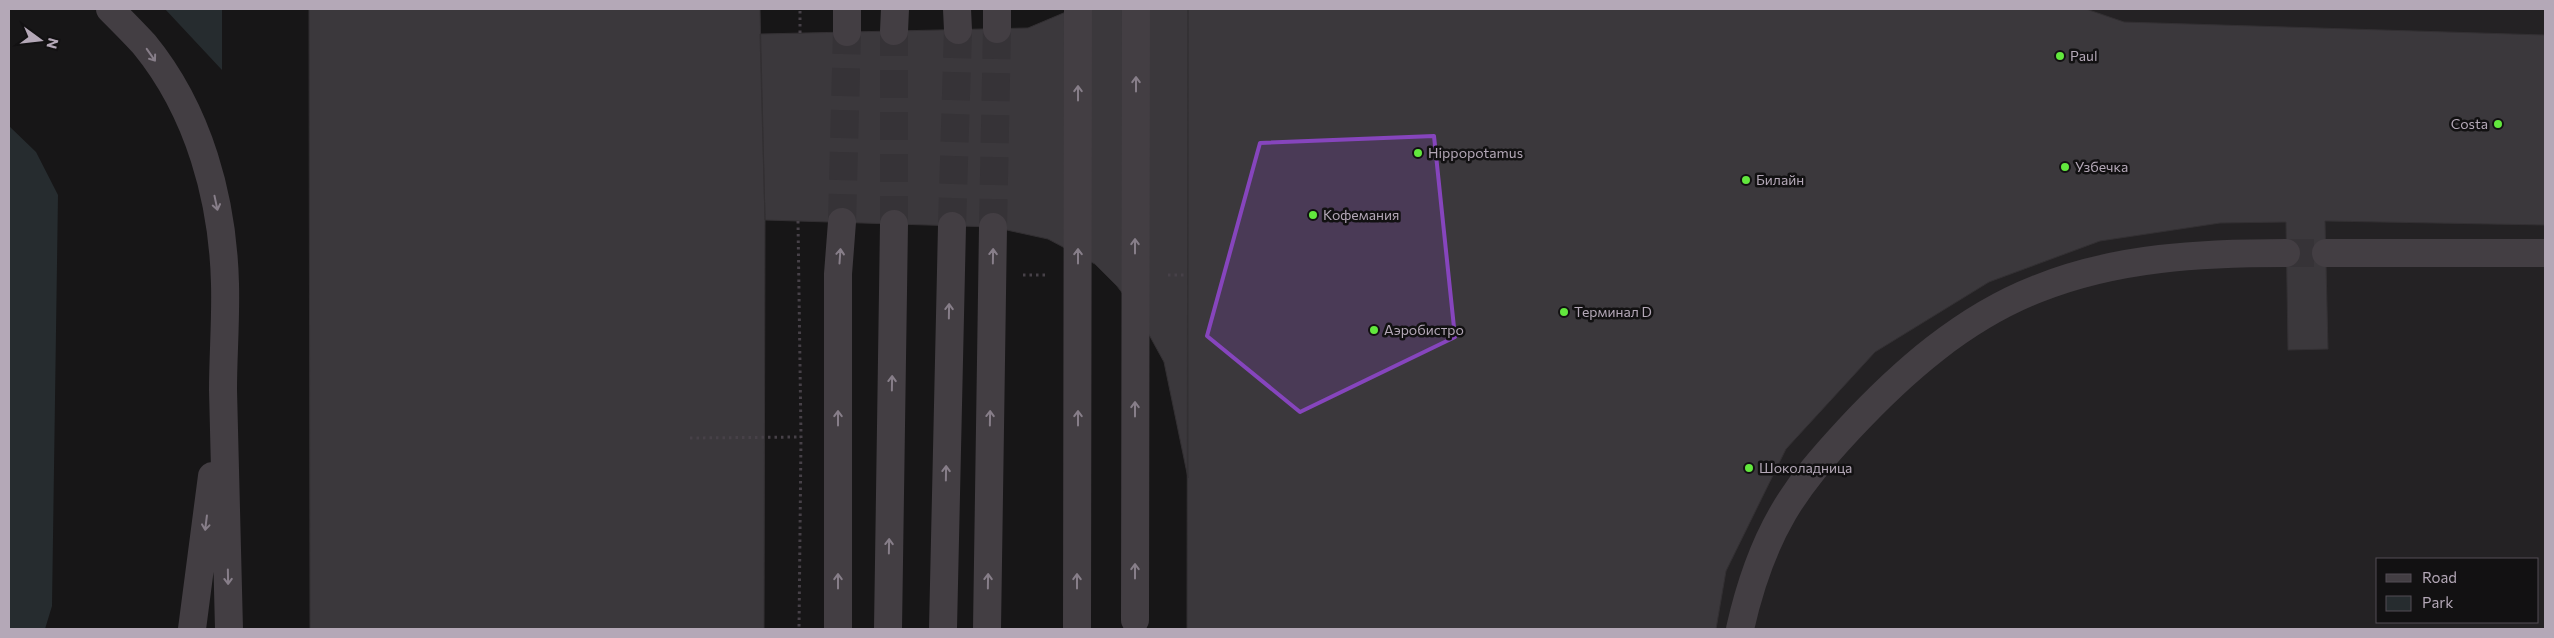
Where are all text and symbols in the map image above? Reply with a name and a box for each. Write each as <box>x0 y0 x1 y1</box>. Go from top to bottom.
north arrow <box>15 15 65 65</box>
text: N <box>43 36 63 51</box>
place label: Paul <box>2070 47 2097 64</box>
one-way arrow <box>146 48 156 62</box>
marker: Paul <box>2054 50 2066 62</box>
one-way arrow <box>1131 76 1141 92</box>
one-way arrow <box>1073 85 1083 102</box>
place label: Costa <box>2451 115 2488 132</box>
marker: Costa <box>2492 118 2504 130</box>
place label: Hippopotamus <box>1428 144 1523 161</box>
marker: Hippopotamus <box>1412 147 1424 159</box>
place label: Узбечка <box>2075 158 2128 175</box>
marker: Узбечка <box>2059 161 2071 173</box>
place label: Билайн <box>1756 171 1804 188</box>
marker: Билайн <box>1740 174 1752 186</box>
one-way arrow <box>211 194 221 210</box>
place label: Кофемания <box>1323 206 1399 223</box>
marker: Кофемания <box>1307 209 1319 221</box>
one-way arrow <box>1130 238 1140 254</box>
one-way arrow <box>835 248 844 264</box>
one-way arrow <box>988 248 998 264</box>
one-way arrow <box>1073 248 1083 264</box>
one-way arrow <box>944 303 954 319</box>
place label: Терминал D <box>1574 303 1652 320</box>
marker: Терминал D <box>1558 306 1570 318</box>
place label: Аэробистро <box>1384 321 1464 338</box>
marker: Аэробистро <box>1368 324 1380 336</box>
one-way arrow <box>887 375 896 391</box>
one-way arrow <box>1130 401 1140 417</box>
one-way arrow <box>833 410 843 426</box>
one-way arrow <box>985 410 995 426</box>
one-way arrow <box>1073 410 1083 426</box>
place label: Шоколадница <box>1759 459 1852 476</box>
marker: Шоколадница <box>1743 462 1755 474</box>
one-way arrow <box>941 465 951 482</box>
one-way arrow <box>201 515 211 531</box>
one-way arrow <box>885 538 894 554</box>
legend <box>2376 558 2539 623</box>
one-way arrow <box>1130 563 1140 580</box>
text: Road <box>2422 568 2457 586</box>
one-way arrow <box>223 569 232 585</box>
one-way arrow <box>833 573 843 589</box>
one-way arrow <box>983 573 993 589</box>
one-way arrow <box>1072 573 1082 589</box>
text: Park <box>2422 593 2453 611</box>

